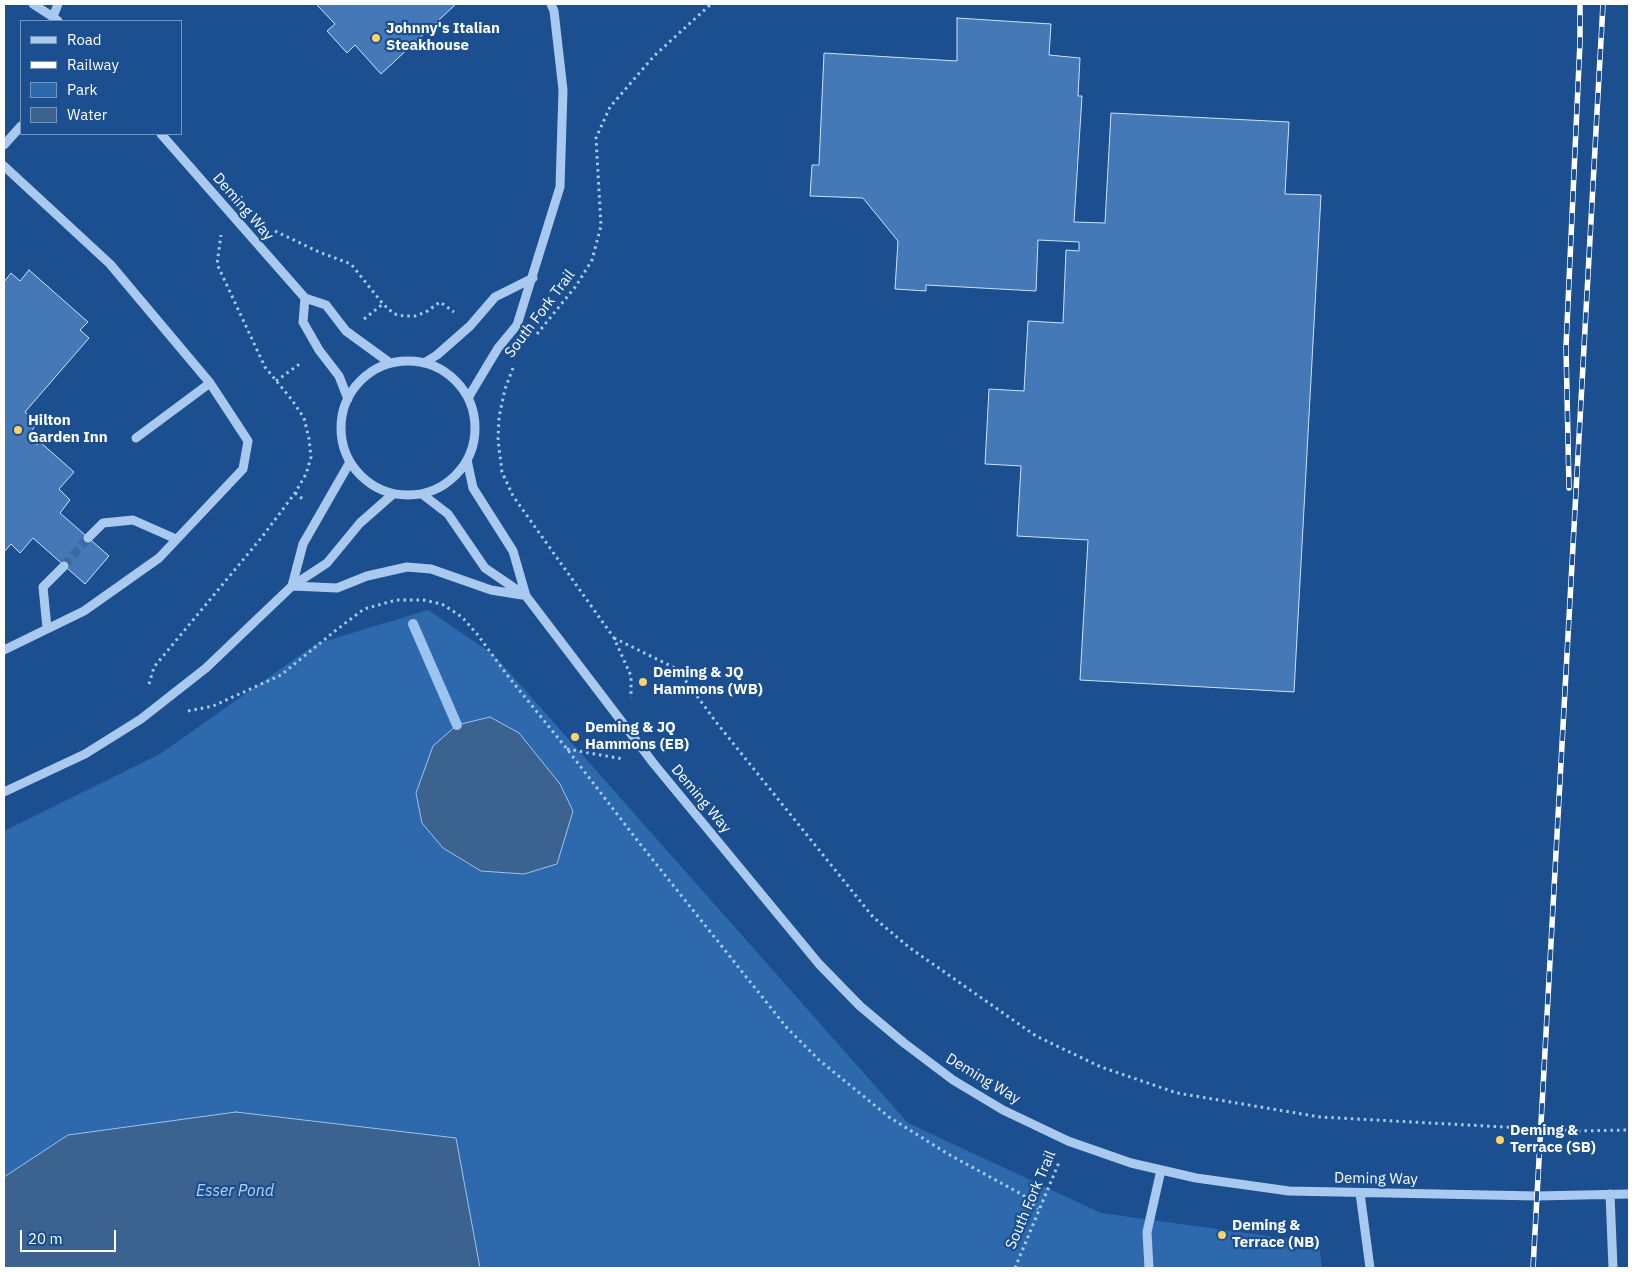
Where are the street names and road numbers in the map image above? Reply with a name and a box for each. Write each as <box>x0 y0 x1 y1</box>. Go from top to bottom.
street label: Deming Way <box>209 169 277 245</box>
street label: South Fork Trail <box>501 266 579 362</box>
street label: Deming Way <box>667 761 735 837</box>
street label: Deming Way <box>942 1050 1024 1108</box>
street label: South Fork Trail <box>1002 1148 1060 1252</box>
street label: Deming Way <box>1334 1169 1418 1189</box>

